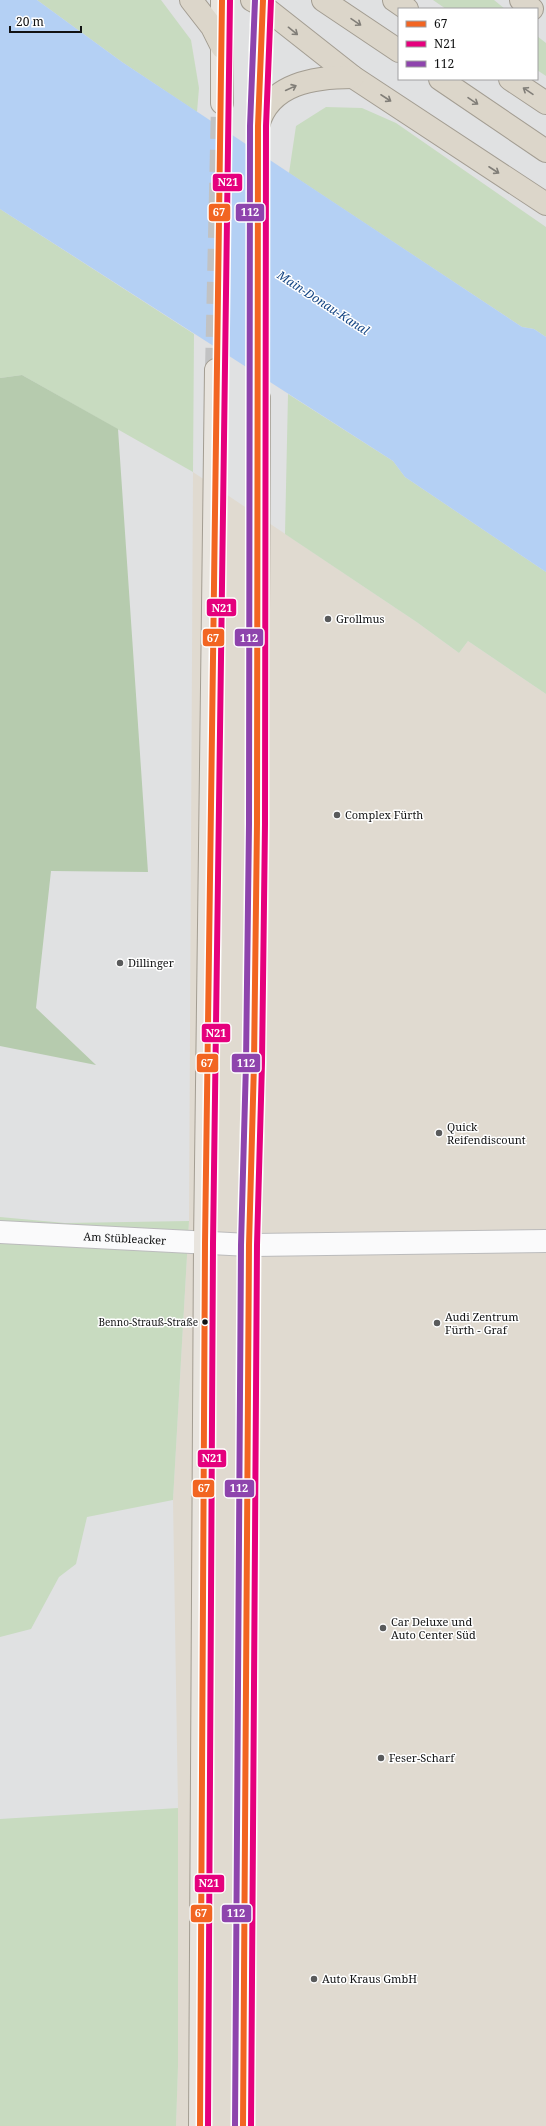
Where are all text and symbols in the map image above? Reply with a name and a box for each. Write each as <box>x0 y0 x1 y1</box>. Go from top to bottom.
scale bar <box>10 8 81 34</box>
legend <box>398 8 538 80</box>
text: 20 m <box>16 13 44 30</box>
text: 67 <box>434 15 448 32</box>
one-way arrow <box>350 18 361 26</box>
one-way arrow <box>288 26 298 35</box>
text: N21 <box>434 35 457 52</box>
text: 112 <box>434 55 454 72</box>
one-way arrow <box>284 84 296 91</box>
one-way arrow <box>523 87 534 95</box>
one-way arrow <box>380 94 391 102</box>
one-way arrow <box>467 97 478 105</box>
one-way arrow <box>489 166 500 174</box>
line badge: N21 <box>212 173 243 192</box>
text: N21 <box>217 174 239 189</box>
line badge: 67 <box>208 203 231 222</box>
line badge: 112 <box>235 203 265 222</box>
text: 67 <box>213 204 225 219</box>
text: 112 <box>241 204 259 219</box>
water label: Main-Donau-Kanal <box>273 266 373 339</box>
line badge: N21 <box>206 598 237 617</box>
text: N21 <box>211 600 233 615</box>
place label: Grollmus <box>336 611 385 626</box>
marker: Grollmus <box>323 614 333 624</box>
line badge: 67 <box>202 628 225 647</box>
line badge: 112 <box>234 628 264 647</box>
text: 67 <box>207 630 219 645</box>
text: 112 <box>240 630 258 645</box>
place label: Complex Fürth <box>345 807 423 822</box>
marker: Complex Fürth <box>332 810 342 820</box>
place label: Dillinger <box>128 955 175 970</box>
marker: Dillinger <box>115 958 125 968</box>
line badge: N21 <box>201 1023 231 1043</box>
text: N21 <box>205 1025 227 1040</box>
line badge: 67 <box>196 1053 219 1073</box>
line badge: 112 <box>231 1053 261 1073</box>
text: 67 <box>201 1055 213 1070</box>
text: 112 <box>237 1055 255 1070</box>
place label: Quick Reifendiscount <box>447 1119 526 1147</box>
marker: Quick Reifendiscount <box>434 1128 444 1138</box>
street label: Am Stübleacker <box>83 1228 167 1248</box>
place label: Audi Zentrum Fürth - Graf <box>445 1309 519 1337</box>
place label: Benno-Strauß-Straße <box>98 1315 198 1329</box>
marker: Benno-Strauß-Straße <box>200 1317 210 1327</box>
marker: Audi Zentrum Fürth - Graf <box>432 1318 442 1328</box>
line badge: N21 <box>197 1449 227 1468</box>
text: N21 <box>201 1450 223 1465</box>
line badge: 67 <box>192 1479 215 1498</box>
line badge: 112 <box>224 1479 255 1498</box>
text: 67 <box>198 1480 210 1495</box>
text: 112 <box>230 1480 248 1495</box>
place label: Car Deluxe und Auto Center Süd <box>391 1614 476 1642</box>
marker: Car Deluxe und Auto Center Süd <box>378 1623 388 1633</box>
place label: Feser-Scharf <box>389 1750 455 1765</box>
marker: Feser-Scharf <box>376 1753 386 1763</box>
line badge: N21 <box>194 1874 225 1893</box>
text: N21 <box>198 1875 220 1890</box>
line badge: 67 <box>190 1904 213 1923</box>
line badge: 112 <box>221 1904 252 1923</box>
text: 67 <box>195 1905 207 1920</box>
text: 112 <box>227 1905 245 1920</box>
place label: Auto Kraus GmbH <box>322 1971 417 1986</box>
marker: Auto Kraus GmbH <box>309 1974 319 1984</box>

